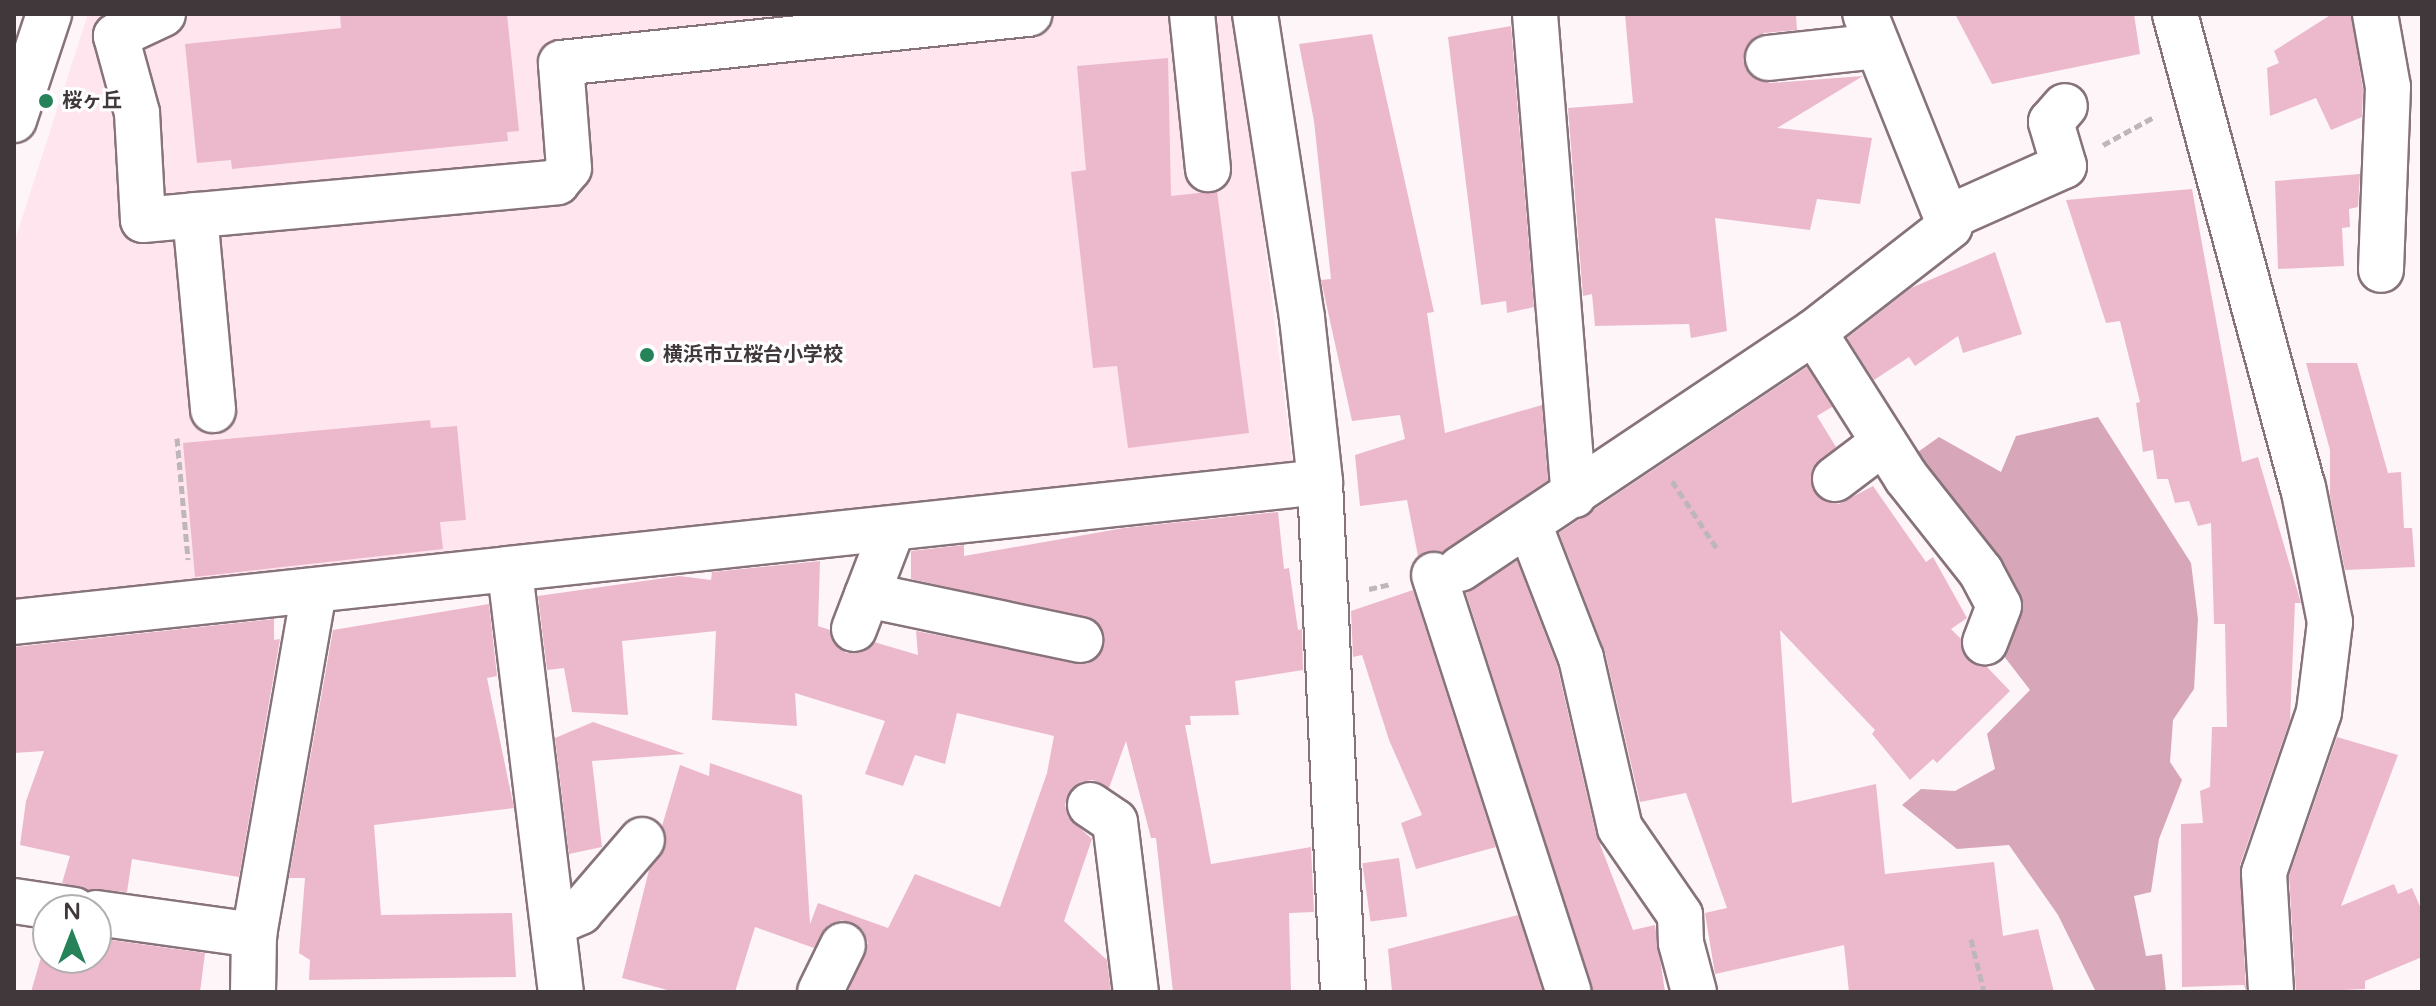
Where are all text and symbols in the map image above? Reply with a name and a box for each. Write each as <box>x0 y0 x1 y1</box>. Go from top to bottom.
place label: 桜ヶ丘 <box>62 89 122 113</box>
marker: 桜ヶ丘 <box>37 92 55 110</box>
place label: 横浜市立桜台小学校 <box>663 343 843 367</box>
marker: 横浜市立桜台小学校 <box>638 346 656 364</box>
north arrow <box>32 894 112 974</box>
text: N <box>63 899 81 925</box>

